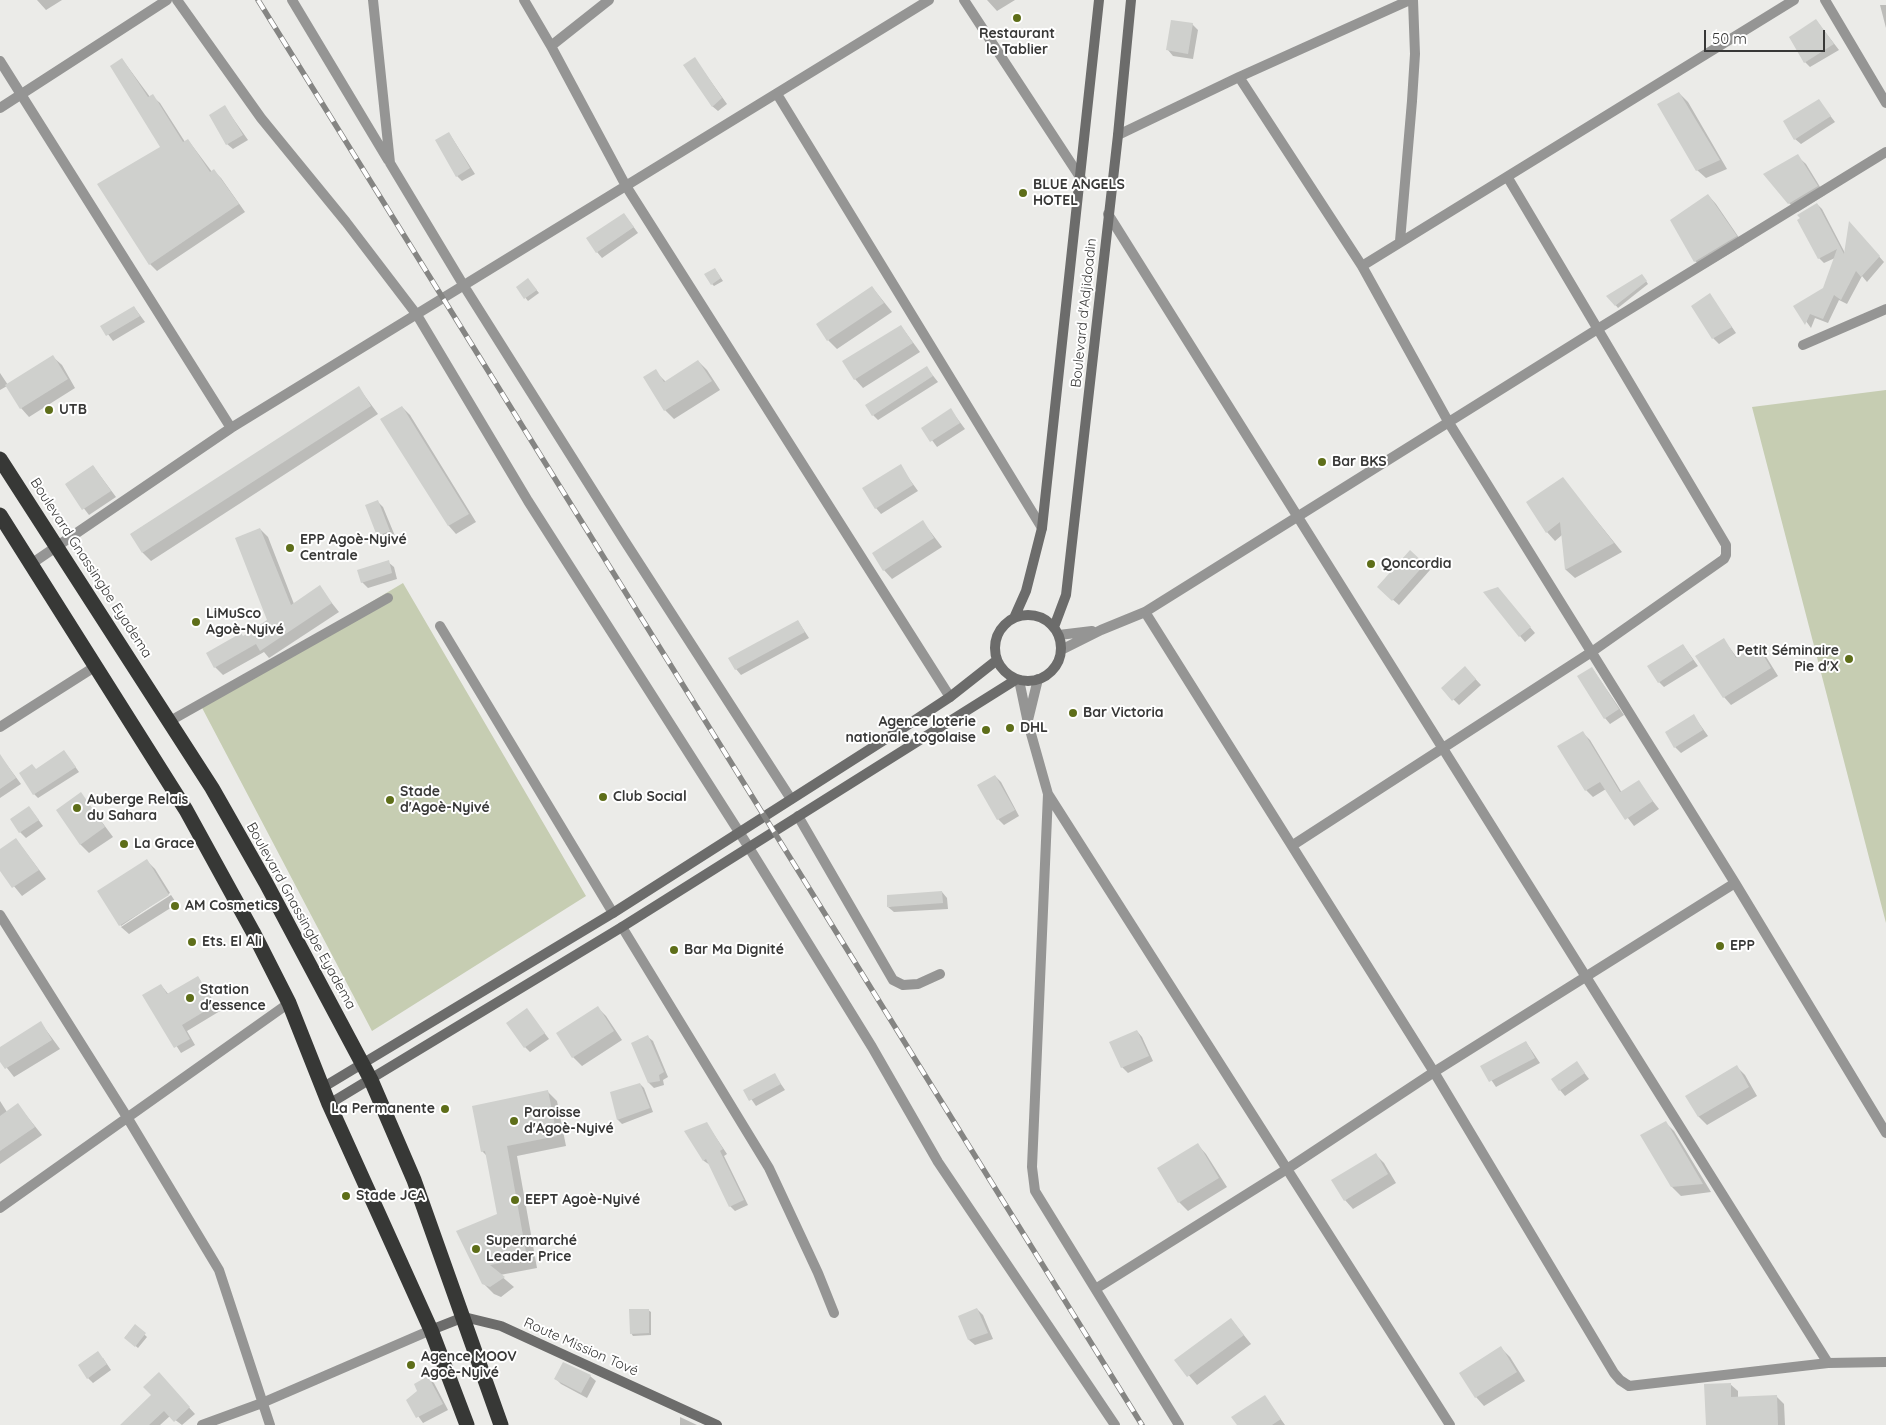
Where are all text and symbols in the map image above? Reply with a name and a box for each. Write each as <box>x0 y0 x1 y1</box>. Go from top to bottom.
marker: Restaurant le Tablier <box>1011 12 1023 24</box>
scale bar <box>1706 20 1827 52</box>
place label: Restaurant le Tablier <box>979 26 1055 58</box>
text: 50 m <box>1712 29 1747 48</box>
place label: BLUE ANGELS HOTEL <box>1033 177 1125 210</box>
marker: BLUE ANGELS HOTEL <box>1017 187 1029 199</box>
street label: Boulevard d'Adjidoadin <box>1068 237 1100 389</box>
place label: UTB <box>59 402 87 418</box>
marker: UTB <box>43 404 55 416</box>
place label: Bar BKS <box>1332 454 1387 470</box>
marker: Bar BKS <box>1316 456 1328 468</box>
street label: Boulevard Gnassingbe Eyadema <box>26 475 156 661</box>
place label: EPP Agoè-Nyivé Centrale <box>300 532 407 564</box>
marker: EPP Agoè-Nyivé Centrale <box>284 542 296 554</box>
place label: Qoncordia <box>1381 556 1451 572</box>
marker: Qoncordia <box>1365 558 1377 570</box>
place label: LiMuSco Agoè-Nyivé <box>206 606 284 638</box>
marker: LiMuSco Agoè-Nyivé <box>190 616 202 628</box>
place label: Petit Séminaire Pie d'X <box>1736 643 1839 676</box>
marker: Petit Séminaire Pie d'X <box>1843 653 1855 665</box>
place label: Bar Victoria <box>1083 705 1164 721</box>
marker: Bar Victoria <box>1067 707 1079 719</box>
place label: Agence loterie nationale togolaise <box>845 714 976 746</box>
place label: DHL <box>1020 720 1048 736</box>
marker: DHL <box>1004 722 1016 734</box>
marker: Agence loterie nationale togolaise <box>980 724 992 736</box>
place label: Stade d'Agoè-Nyivé <box>400 784 490 816</box>
place label: Club Social <box>613 789 687 805</box>
marker: Club Social <box>597 791 609 803</box>
place label: Auberge Relais du Sahara <box>87 792 188 824</box>
marker: Stade d'Agoè-Nyivé <box>384 794 396 806</box>
marker: Auberge Relais du Sahara <box>71 802 83 814</box>
street label: Boulevard Gnassingbe Eyadema <box>242 820 360 1012</box>
place label: La Grace <box>134 836 195 852</box>
marker: La Grace <box>118 838 130 850</box>
place label: AM Cosmetics <box>185 898 278 914</box>
marker: AM Cosmetics <box>169 900 181 912</box>
place label: Ets. El Ali <box>202 934 262 950</box>
marker: Ets. El Ali <box>186 936 198 948</box>
place label: EPP <box>1730 938 1755 954</box>
marker: EPP <box>1714 940 1726 952</box>
place label: Bar Ma Dignité <box>684 942 784 958</box>
marker: Bar Ma Dignité <box>668 944 680 956</box>
place label: Station d'essence <box>200 982 266 1014</box>
marker: Station d'essence <box>184 992 196 1004</box>
place label: La Permanente <box>331 1101 435 1117</box>
marker: La Permanente <box>439 1103 451 1115</box>
place label: Paroisse d'Agoè-Nyivé <box>524 1105 614 1138</box>
marker: Paroisse d'Agoè-Nyivé <box>508 1115 520 1127</box>
place label: Stade JCA <box>356 1188 425 1204</box>
marker: Stade JCA <box>340 1190 352 1202</box>
place label: EEPT Agoè-Nyivé <box>525 1192 640 1208</box>
marker: EEPT Agoè-Nyivé <box>509 1194 521 1206</box>
place label: Supermarché Leader Price <box>486 1233 577 1266</box>
marker: Supermarché Leader Price <box>470 1243 482 1255</box>
street label: Route Mission Tové <box>521 1314 641 1380</box>
place label: Agence MOOV Agoè-Nyivé <box>421 1349 517 1381</box>
marker: Agence MOOV Agoè-Nyivé <box>405 1359 417 1371</box>

